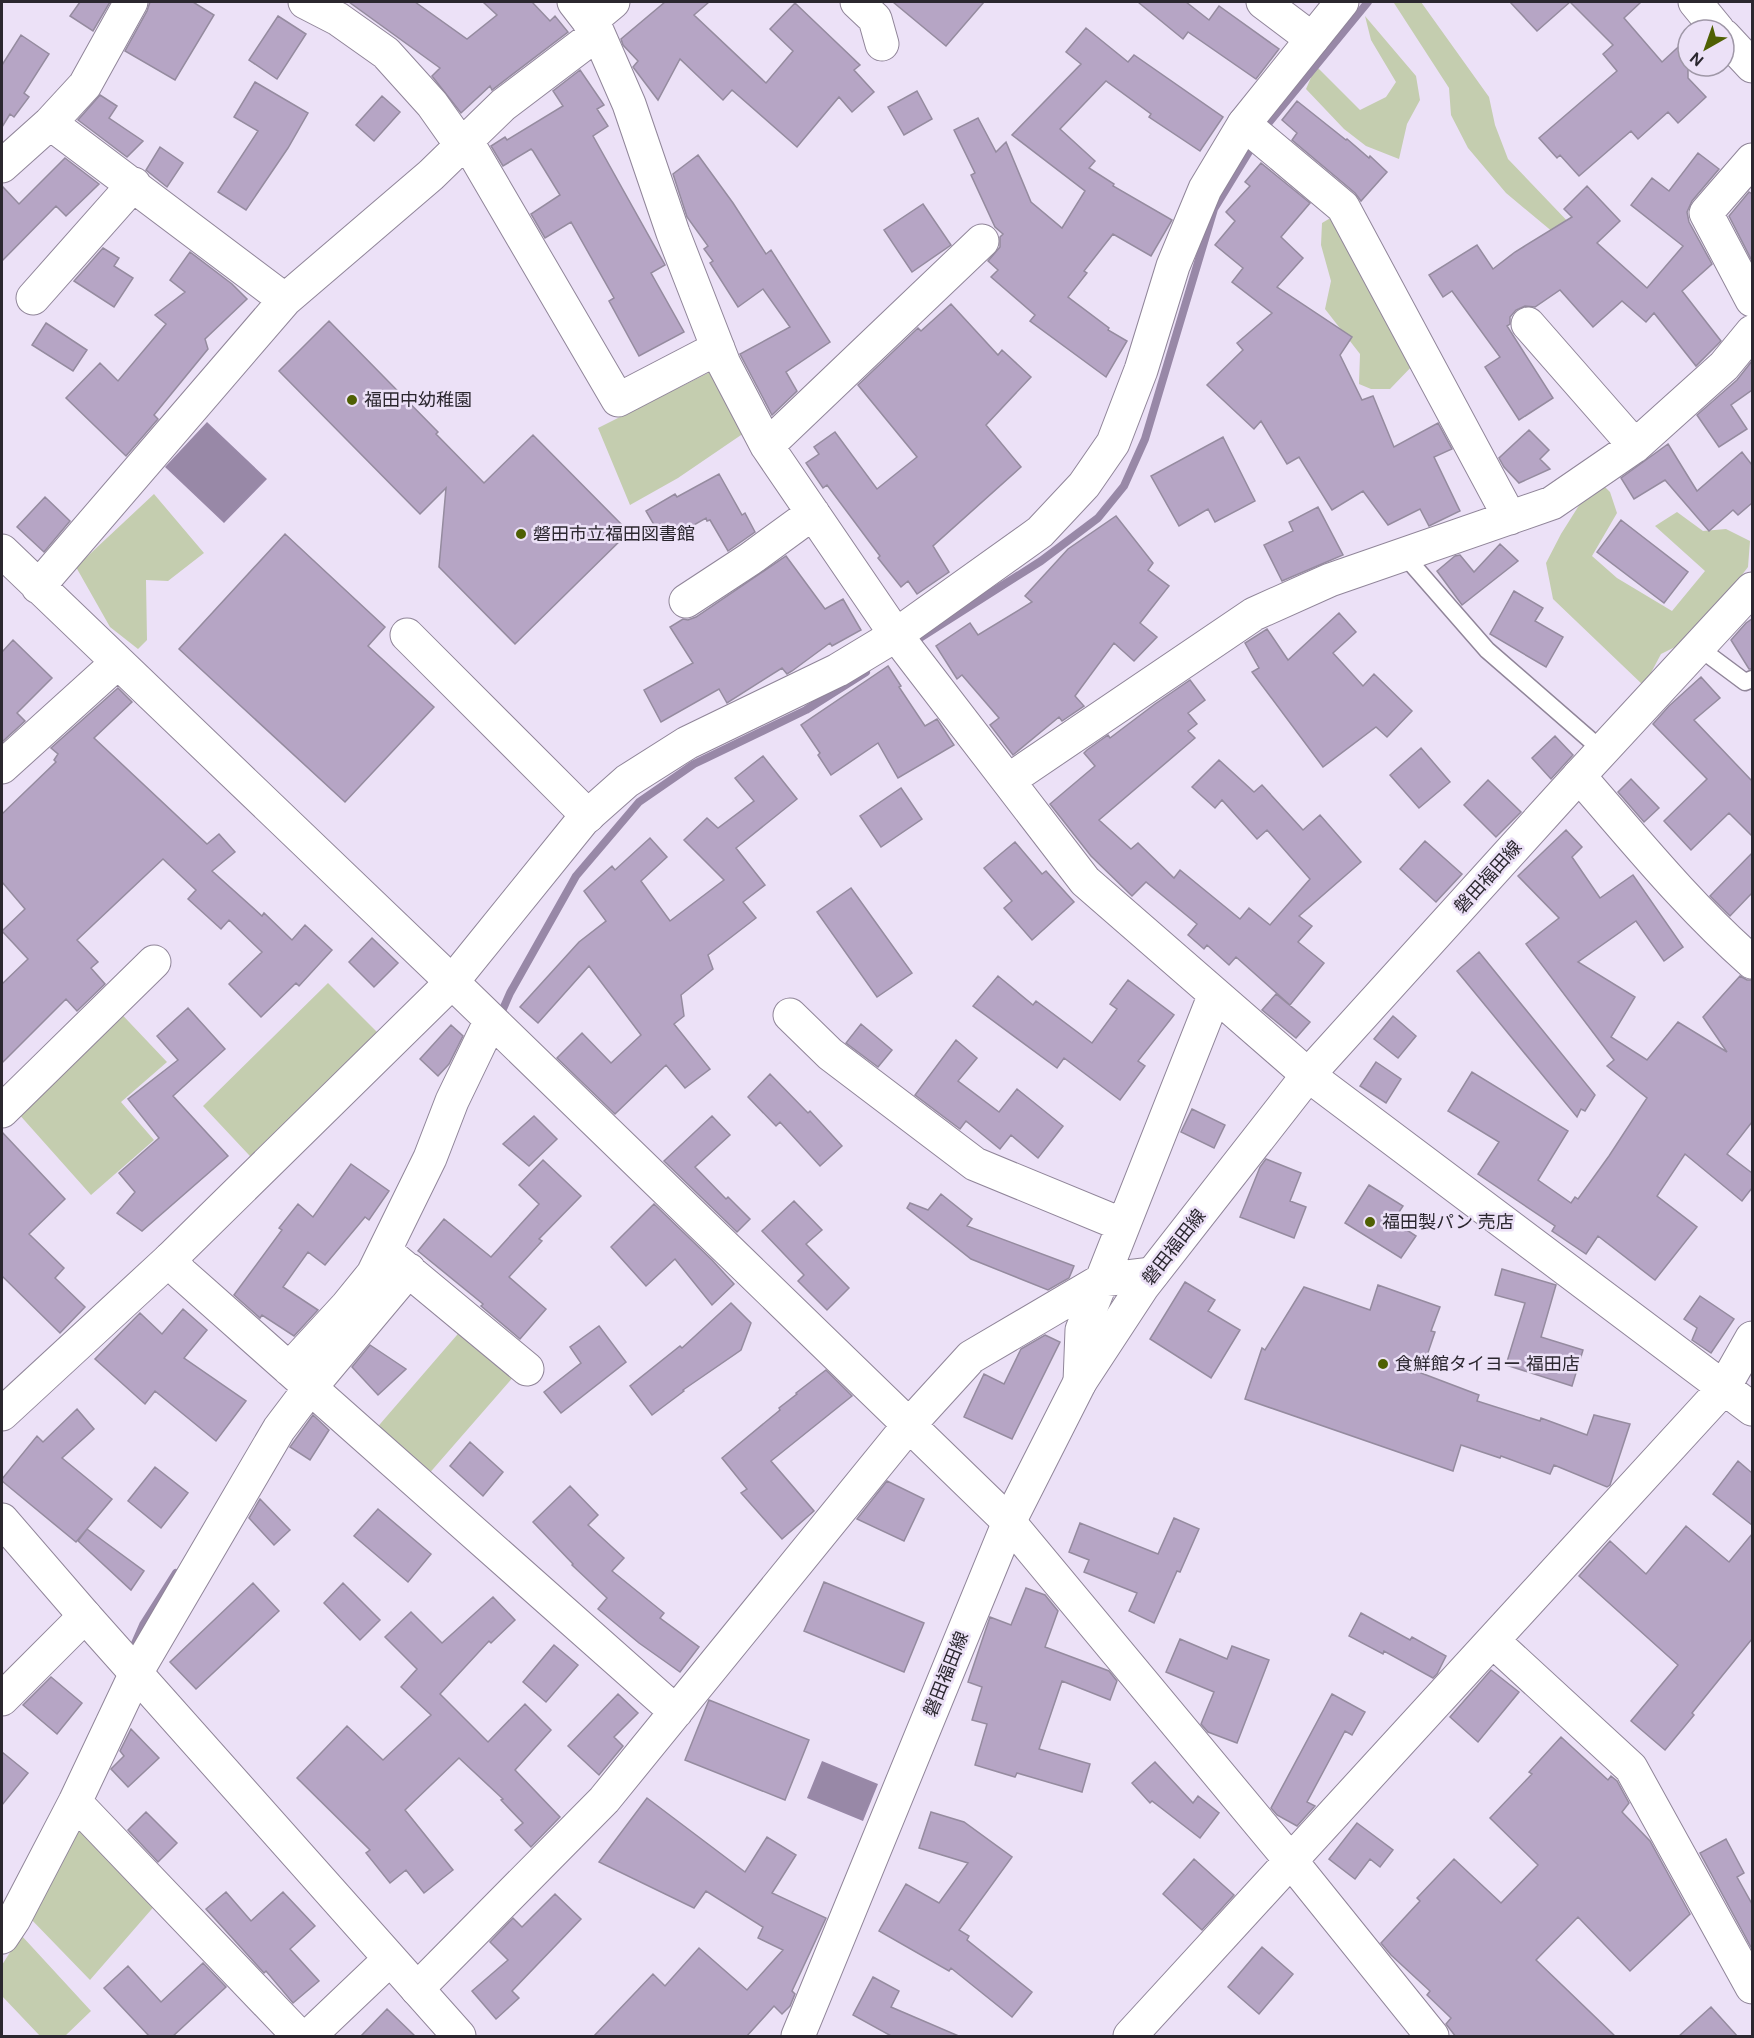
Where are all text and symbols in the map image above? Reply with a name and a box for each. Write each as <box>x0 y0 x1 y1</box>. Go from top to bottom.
north arrow <box>1676 18 1736 78</box>
text: N <box>1685 47 1708 71</box>
place label: 福田中幼稚園 <box>364 388 472 412</box>
marker: 福田中幼稚園 <box>345 393 359 407</box>
place label: 磐田市立福田図書館 <box>533 522 695 546</box>
marker: 磐田市立福田図書館 <box>514 527 528 541</box>
street label: 磐田福田線 <box>1449 836 1527 918</box>
street label: 磐田福田線 <box>1137 1204 1211 1290</box>
place label: 福田製パン 売店 <box>1382 1210 1514 1234</box>
marker: 福田製パン 売店 <box>1363 1215 1377 1229</box>
place label: 食鮮館タイヨー 福田店 <box>1395 1352 1580 1376</box>
marker: 食鮮館タイヨー 福田店 <box>1376 1357 1390 1371</box>
street label: 磐田福田線 <box>918 1628 974 1720</box>

